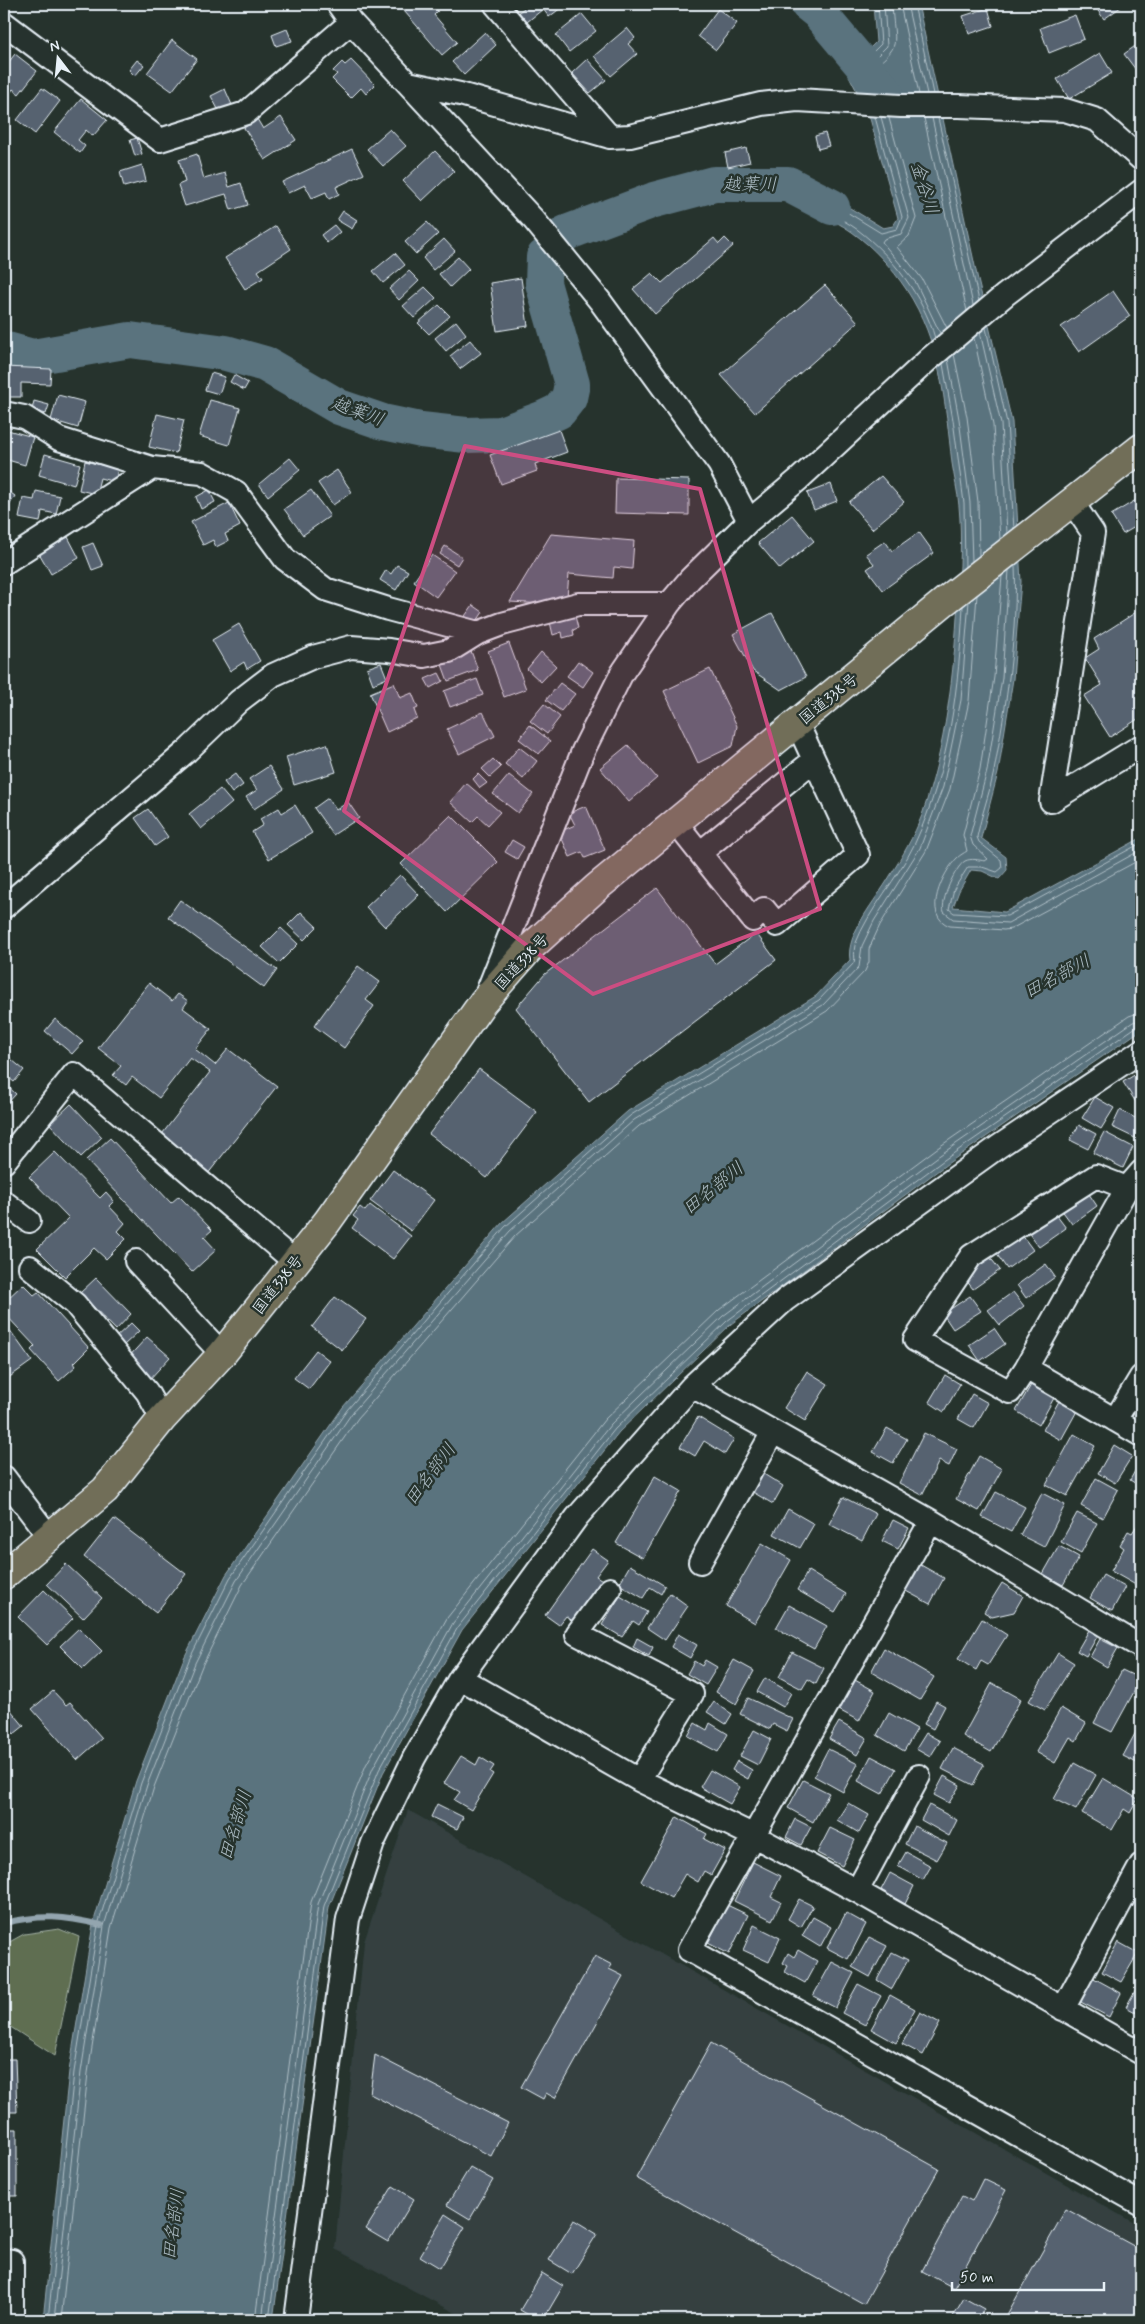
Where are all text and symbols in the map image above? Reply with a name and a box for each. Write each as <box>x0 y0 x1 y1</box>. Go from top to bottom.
north arrow <box>32 32 82 82</box>
text: N <box>48 37 62 56</box>
water label: 金谷川 <box>905 159 943 218</box>
water label: 越葉川 <box>722 173 777 197</box>
water label: 越葉川 <box>327 391 387 432</box>
street label: 国道338号 <box>795 669 863 730</box>
street label: 国道338号 <box>490 929 554 995</box>
water label: 田名部川 <box>1020 949 1095 1004</box>
water label: 田名部川 <box>678 1157 749 1221</box>
street label: 国道338号 <box>248 1251 308 1319</box>
water label: 田名部川 <box>400 1439 462 1511</box>
water label: 田名部川 <box>214 1787 258 1863</box>
water label: 田名部川 <box>158 2187 190 2261</box>
scale bar <box>952 2259 1105 2291</box>
text: 50 m <box>960 2268 994 2288</box>

